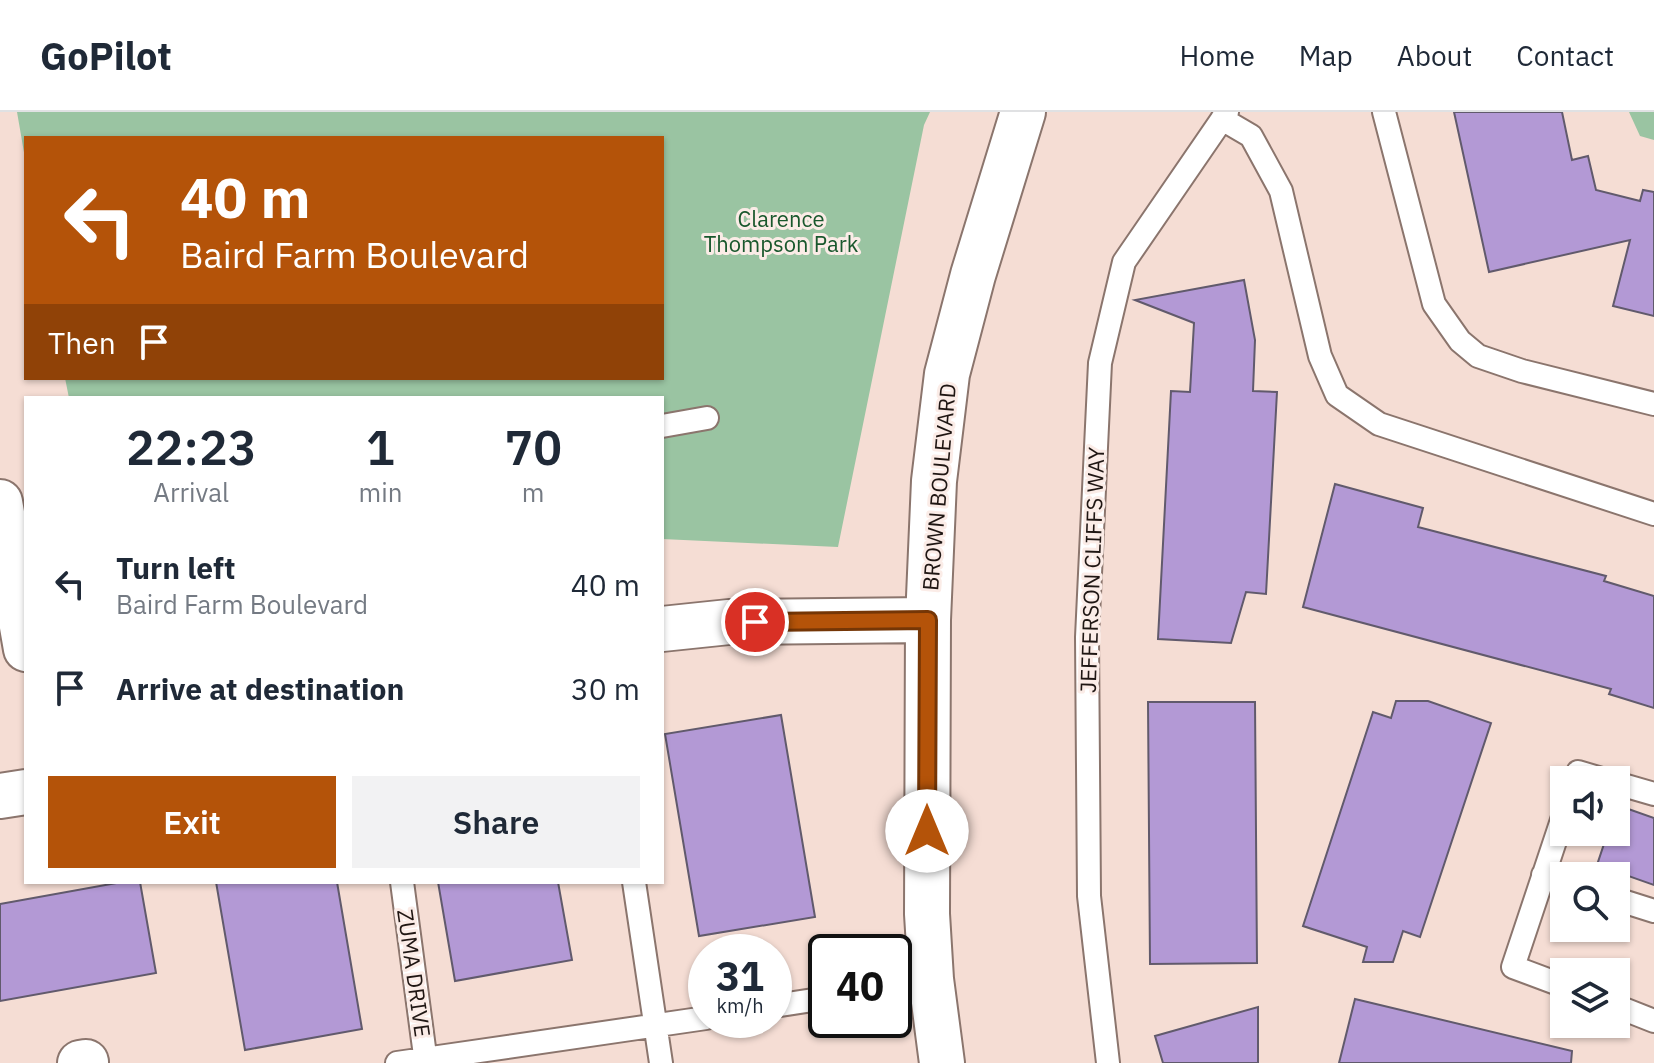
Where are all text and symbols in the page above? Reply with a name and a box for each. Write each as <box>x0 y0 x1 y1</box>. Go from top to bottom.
text: GoPilot <box>40 31 172 80</box>
text: Home <box>1179 37 1255 74</box>
text: Map <box>1299 37 1353 74</box>
text: About <box>1397 37 1472 74</box>
text: Contact <box>1516 37 1614 74</box>
text: 40 m <box>180 161 310 233</box>
icon: left <box>48 168 152 272</box>
park label: Clarence Thompson Park <box>704 204 859 258</box>
text: Baird Farm Boulevard <box>180 231 529 278</box>
icon: arrive <box>132 320 176 364</box>
text: Then <box>48 323 116 362</box>
street label: BROWN BOULEVARD <box>915 382 962 592</box>
text: 22:23 <box>126 416 256 478</box>
text: 1 <box>366 416 395 478</box>
text: 70 <box>504 416 562 478</box>
street label: JEFFERSON CLIFFS WAY <box>1073 446 1110 693</box>
text: Arrival <box>153 475 229 509</box>
text: min <box>358 475 402 509</box>
text: m <box>522 475 545 509</box>
text: Turn left <box>116 548 235 587</box>
icon: left <box>48 562 92 606</box>
text: 40 m <box>571 565 640 604</box>
text: Baird Farm Boulevard <box>116 587 368 621</box>
pin <box>721 588 789 656</box>
icon: arrive <box>733 600 777 644</box>
icon: arrive <box>48 666 92 710</box>
text: Arrive at destination <box>116 669 404 708</box>
text: 30 m <box>571 669 640 708</box>
map controls <box>1550 766 1630 1038</box>
button: sound <box>1550 766 1630 846</box>
button: Exit <box>48 776 336 868</box>
button: Share <box>352 776 640 868</box>
position arrow <box>885 789 969 873</box>
button: search <box>1550 862 1630 942</box>
street label: ZUMA DRIVE <box>391 907 438 1039</box>
speed limit sign: 40 <box>808 934 912 1038</box>
text: 31 <box>716 950 764 1002</box>
button: layers <box>1550 958 1630 1038</box>
text: km/h <box>716 992 764 1019</box>

